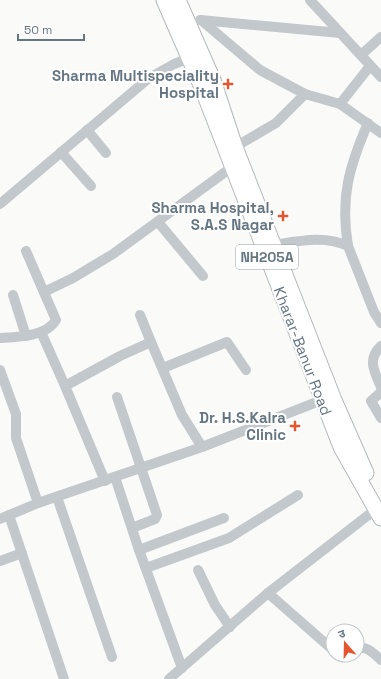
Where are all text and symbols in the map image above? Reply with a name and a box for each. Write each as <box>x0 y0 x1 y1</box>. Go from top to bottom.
scale bar <box>18 16 84 42</box>
text: 50 m <box>24 22 52 38</box>
place label: Sharma Multispeciality Hospital <box>52 66 219 102</box>
marker: Sharma Multispeciality Hospital <box>222 78 234 90</box>
place label: Sharma Hospital, S.A.S Nagar <box>151 198 274 234</box>
marker: Sharma Hospital, S.A.S Nagar <box>277 210 289 222</box>
road number: NH205A <box>236 245 298 269</box>
street label: Kharar-Banur Road <box>270 284 336 418</box>
place label: Dr. H.S.Kalra Clinic <box>199 408 286 444</box>
marker: Dr. H.S.Kalra Clinic <box>289 420 301 432</box>
north arrow <box>325 623 365 663</box>
text: उ <box>336 626 348 641</box>

